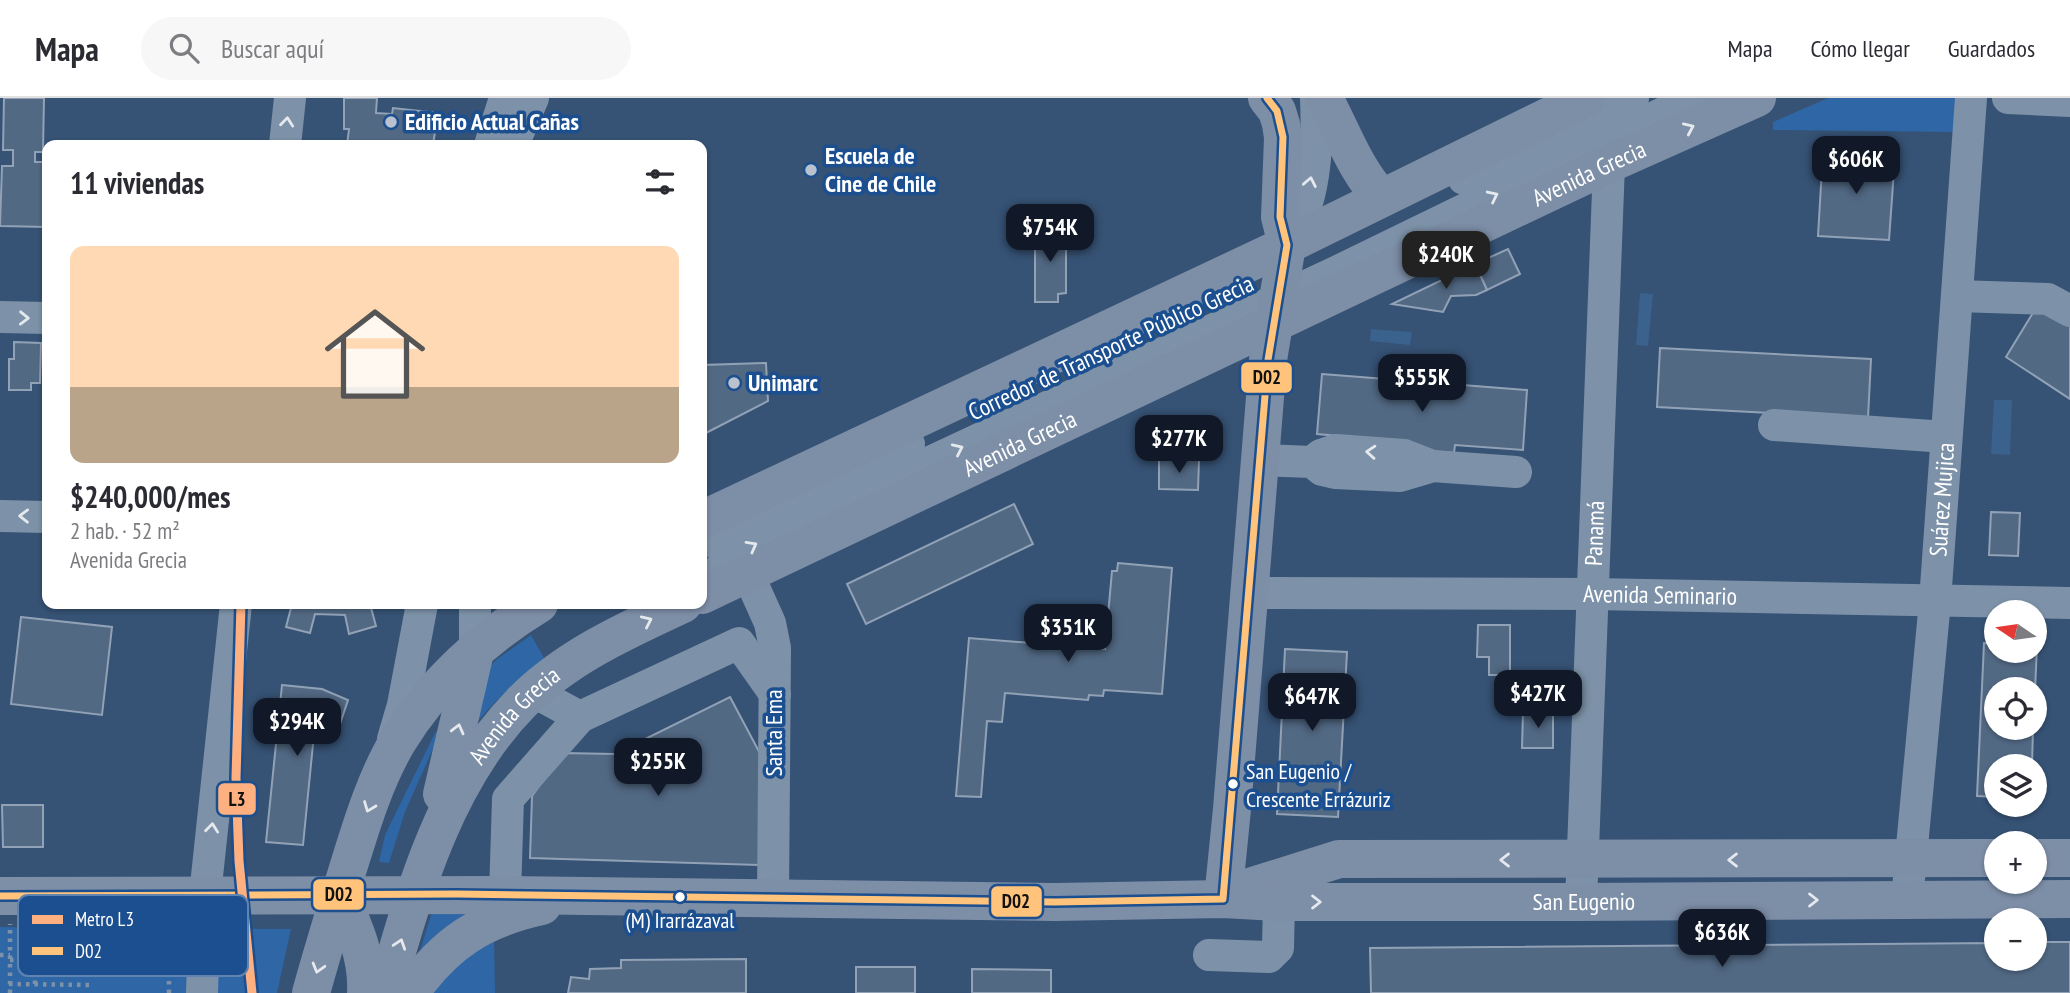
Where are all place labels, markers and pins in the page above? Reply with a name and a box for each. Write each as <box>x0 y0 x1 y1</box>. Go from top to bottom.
place label: Edificio Actual Cañas <box>405 106 579 137</box>
marker: Edificio Actual Cañas <box>383 114 399 130</box>
pin: $606K <box>1807 136 1905 196</box>
place label: Escuela de Cine de Chile <box>825 140 936 199</box>
marker: Escuela de Cine de Chile <box>803 162 819 178</box>
pin: $754K <box>1001 204 1099 264</box>
pin: $240K <box>1397 232 1495 291</box>
pin: $555K <box>1373 354 1471 414</box>
place label: Unimarc <box>748 367 818 398</box>
marker: Unimarc <box>726 375 742 391</box>
pin: $277K <box>1130 416 1228 475</box>
pin: $351K <box>1019 604 1117 664</box>
pin: $427K <box>1489 670 1587 730</box>
pin: $647K <box>1263 674 1361 733</box>
pin: $294K <box>248 698 346 758</box>
pin: $255K <box>609 738 707 798</box>
place label: San Eugenio / Crescente Errázuriz <box>1246 757 1391 813</box>
marker: San Eugenio / Crescente Errázuriz <box>1226 777 1240 791</box>
marker: (M) Irarrázaval <box>673 890 687 904</box>
place label: (M) Irarrázaval <box>626 906 735 934</box>
pin: $636K <box>1673 910 1771 969</box>

